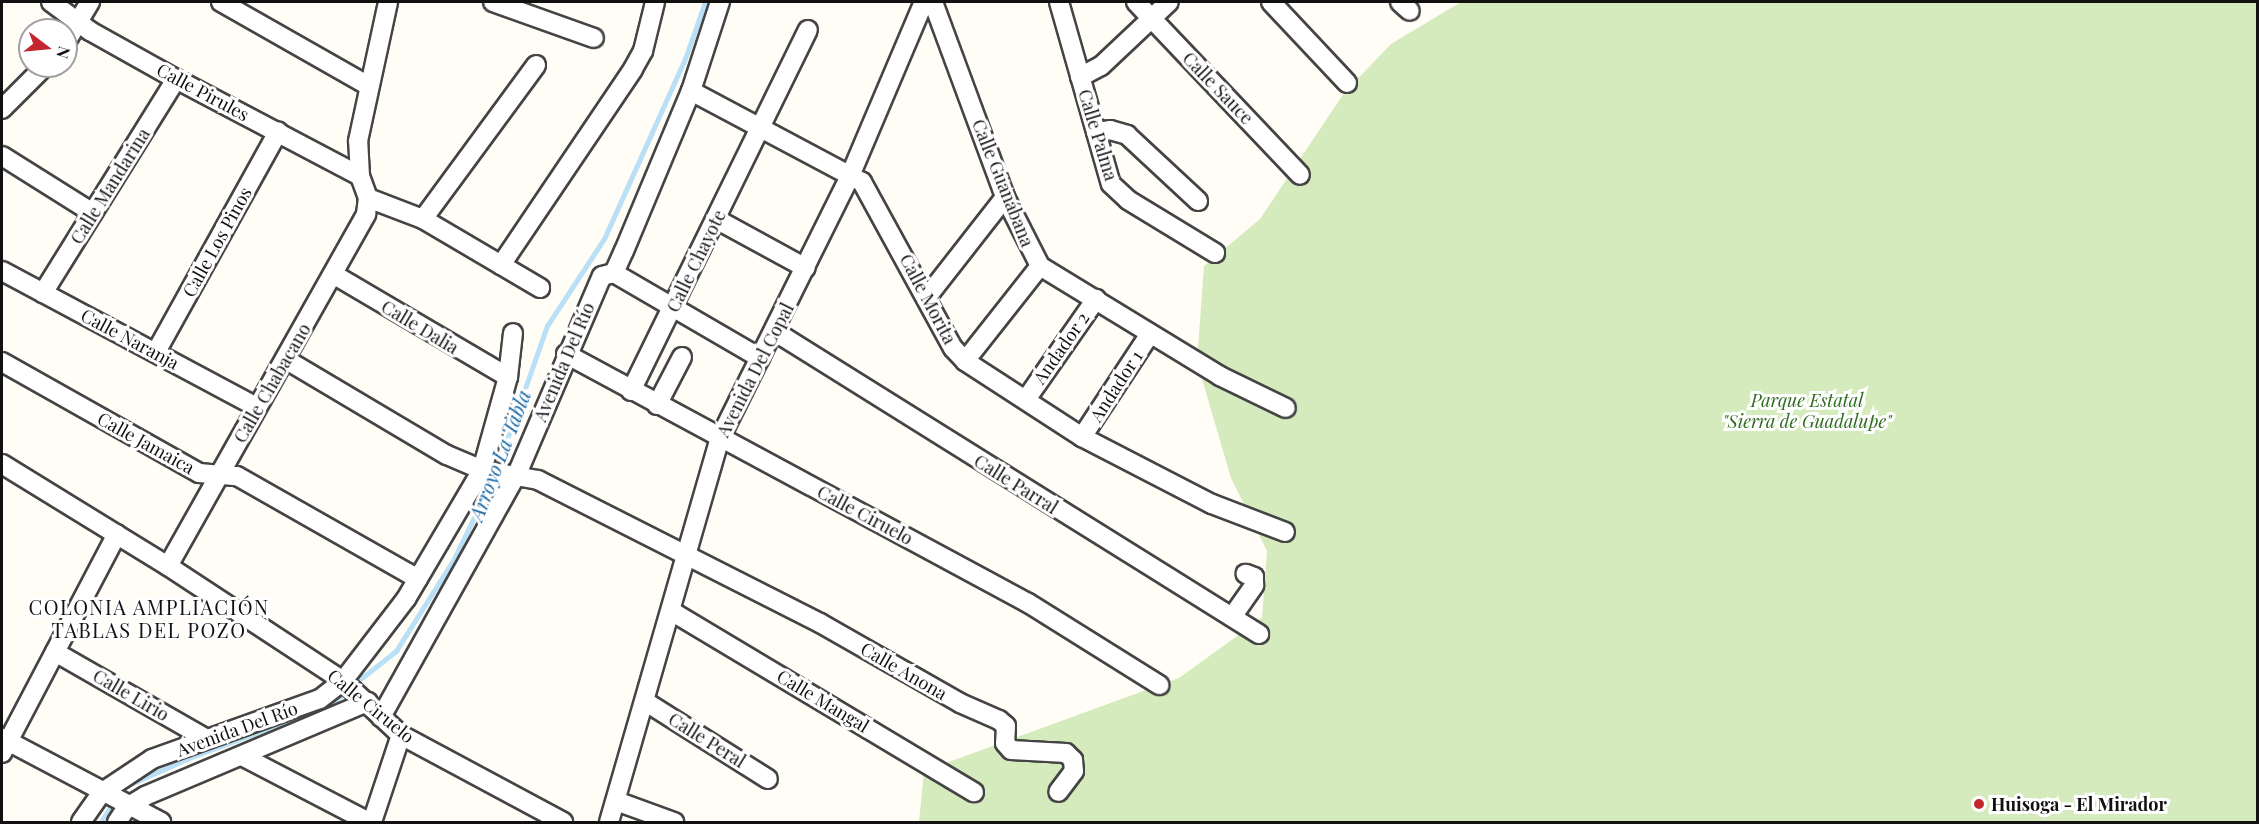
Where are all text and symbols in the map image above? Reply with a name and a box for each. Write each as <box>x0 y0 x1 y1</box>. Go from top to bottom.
north arrow <box>18 18 78 78</box>
text: N <box>52 44 76 61</box>
street label: Calle Sauce <box>1178 47 1258 129</box>
street label: Calle Pirules <box>153 59 253 125</box>
street label: Calle Palma <box>1074 87 1122 183</box>
street label: Calle Guanábana <box>968 116 1038 250</box>
street label: Calle Mandarina <box>66 124 154 248</box>
street label: Calle Los Pinos <box>178 183 256 301</box>
street label: Calle Chayote <box>662 206 730 316</box>
street label: Calle Morita <box>895 250 961 348</box>
street label: Calle Dalia <box>377 296 463 358</box>
street label: Avenida Del Río <box>529 299 599 425</box>
street label: Avenida Del Copal <box>712 299 798 441</box>
street label: Calle Naranja <box>77 304 183 374</box>
street label: Andador 2 <box>1028 308 1094 388</box>
street label: Calle Chabacano <box>229 319 315 447</box>
street label: Andador 1 <box>1085 346 1147 426</box>
water label: Arroyo La Tabla <box>463 386 535 524</box>
park label: Parque Estatal "Sierra de Guadalupe" <box>1722 390 1892 432</box>
street label: Calle Jamaica <box>94 408 198 478</box>
street label: Calle Parral <box>970 450 1062 518</box>
street label: Calle Ciruelo <box>814 481 916 549</box>
district label: COLONIA AMPLIACIÓN TABLAS DEL POZO <box>28 594 270 641</box>
street label: Calle Anona <box>857 637 951 705</box>
street label: Calle Lirio <box>89 665 173 725</box>
street label: Calle Ciruelo <box>323 665 419 747</box>
street label: Calle Mangal <box>773 665 873 737</box>
street label: Avenida Del Río <box>173 697 301 761</box>
street label: Calle Peral <box>665 708 749 772</box>
place label: Huisoga - El Mirador <box>1991 793 2167 815</box>
marker: Huisoga - El Mirador <box>1972 797 1986 811</box>

